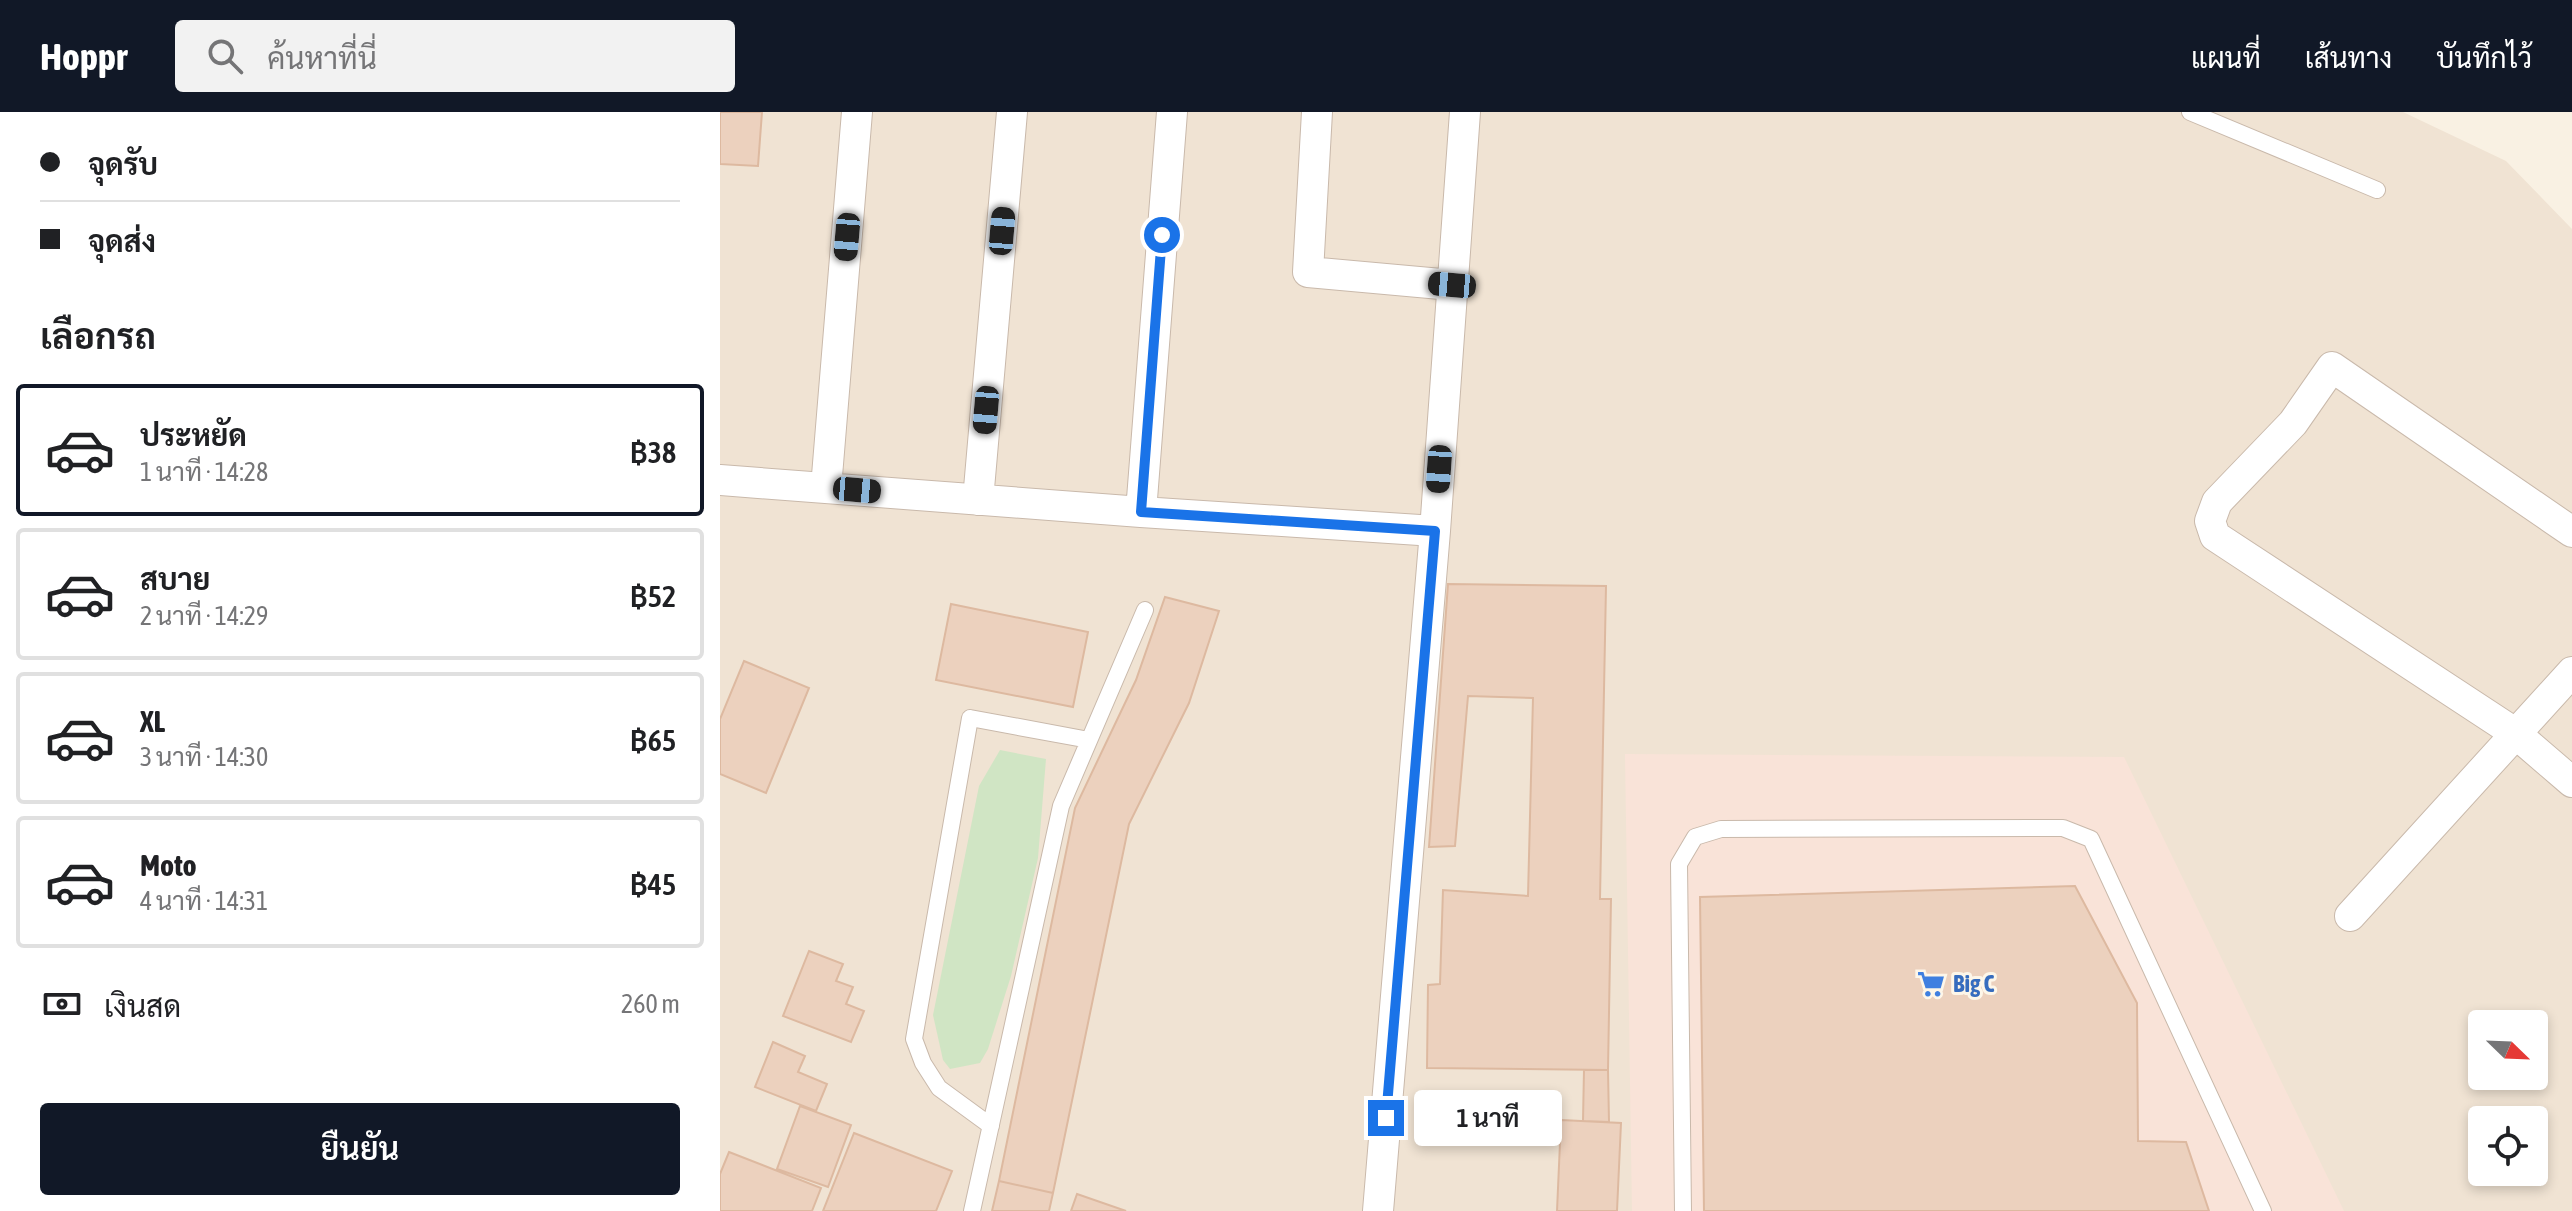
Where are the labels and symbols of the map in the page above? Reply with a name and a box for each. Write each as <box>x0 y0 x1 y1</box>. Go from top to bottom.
car <box>988 206 1016 256</box>
car <box>833 212 861 262</box>
route start <box>1144 217 1180 253</box>
car <box>1427 271 1477 299</box>
car <box>972 385 1000 435</box>
car <box>1425 444 1453 494</box>
car <box>832 476 882 504</box>
supermarket icon: Big C <box>1916 969 1946 999</box>
place label: Big C <box>1953 970 1995 997</box>
north arrow <box>2468 1010 2548 1090</box>
callout: 1 นาที <box>1414 1090 1562 1146</box>
route end <box>1368 1100 1404 1136</box>

